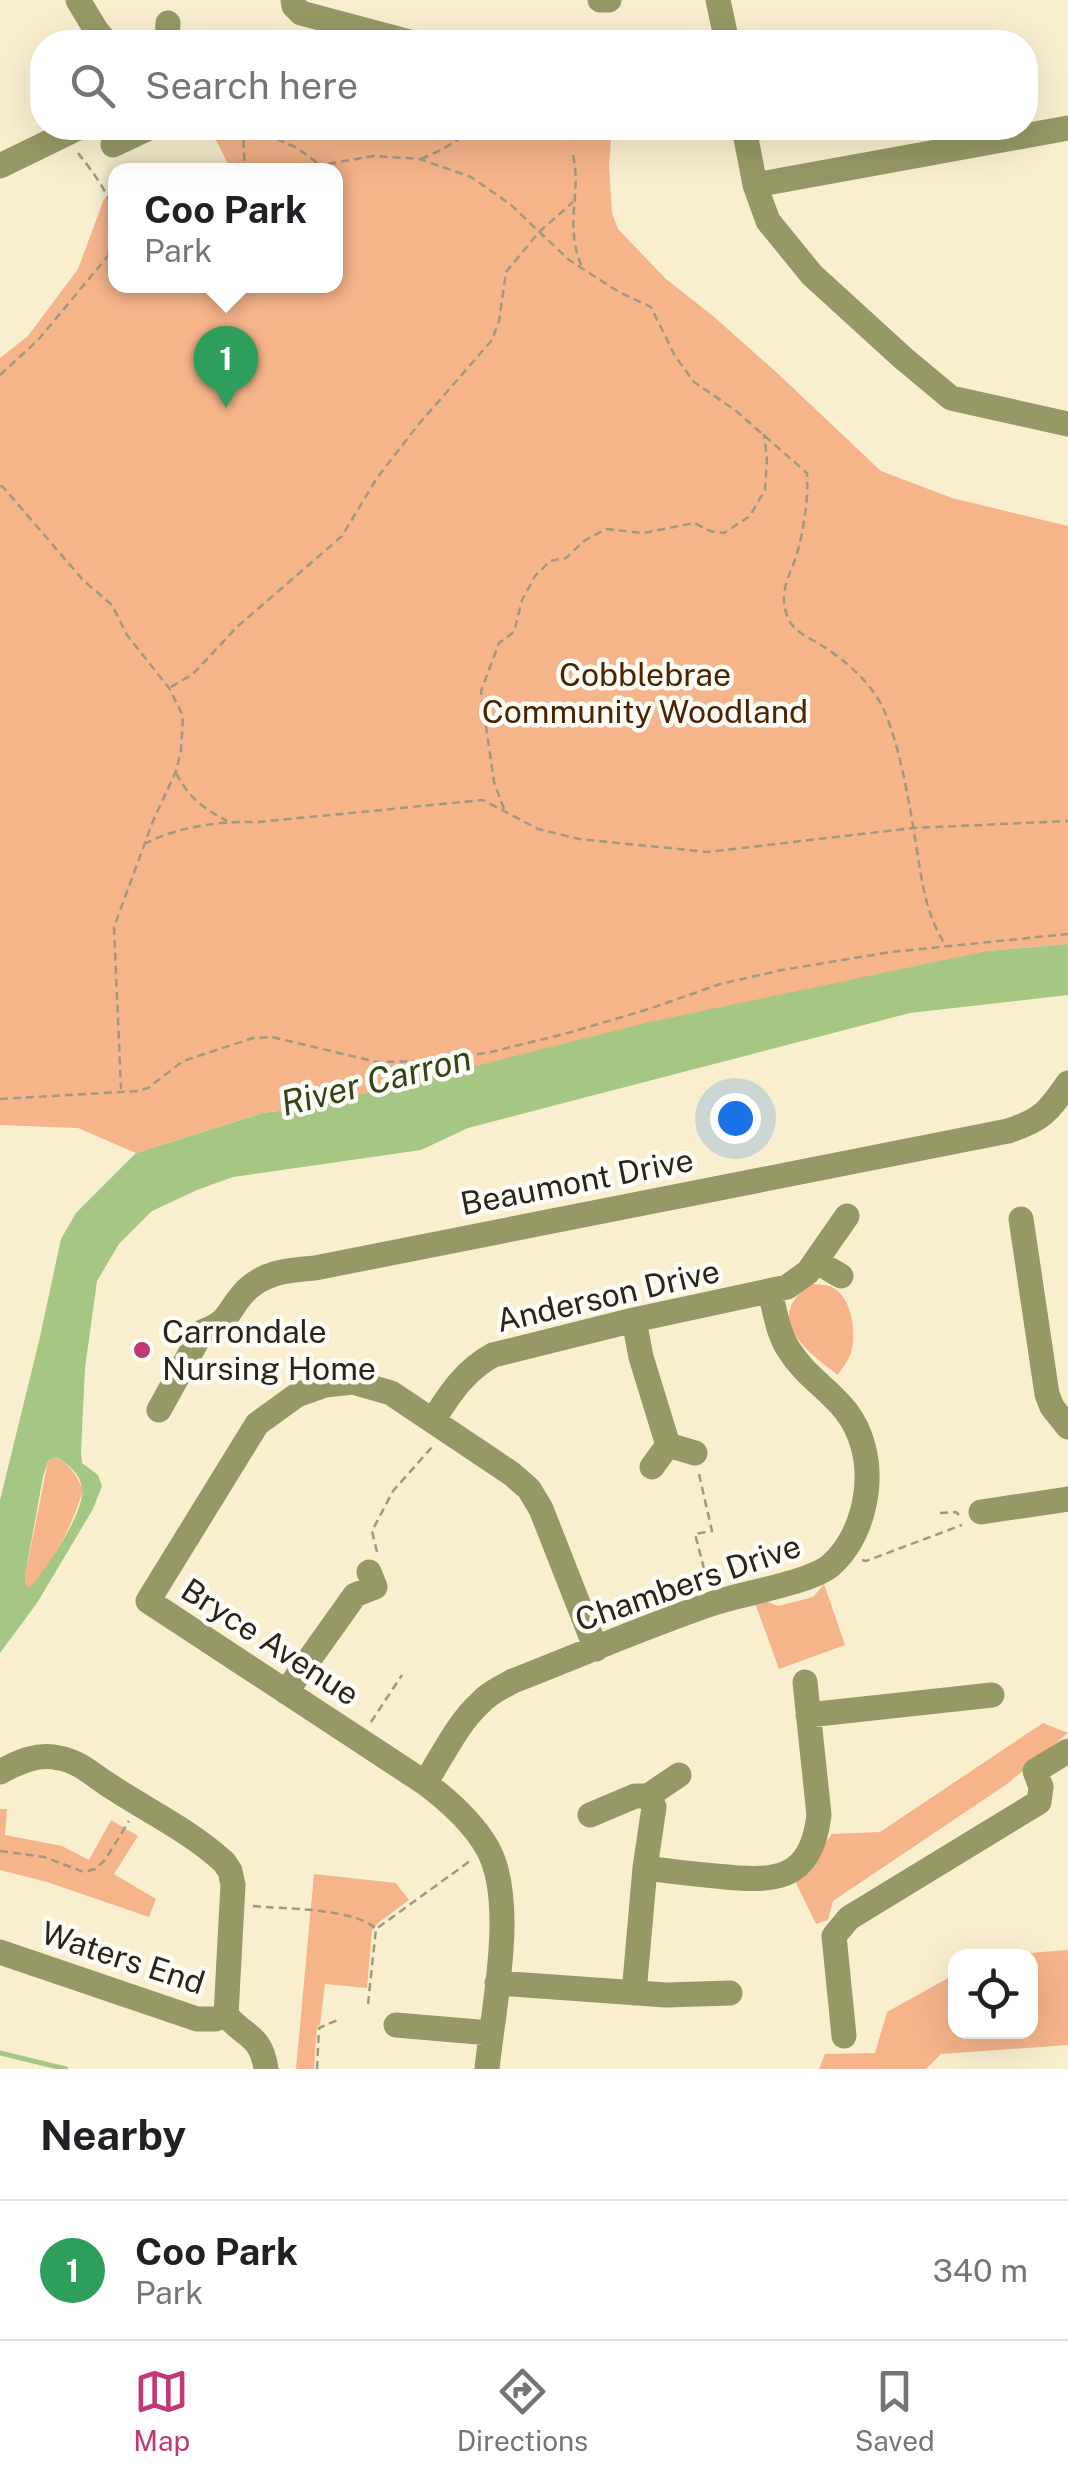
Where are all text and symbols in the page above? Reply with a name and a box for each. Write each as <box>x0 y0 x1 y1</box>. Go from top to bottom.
search box <box>30 30 1038 140</box>
icon: search <box>65 58 120 113</box>
text: Search here <box>145 63 358 108</box>
popup <box>108 163 343 293</box>
text: Coo Park <box>144 187 307 232</box>
text: Park <box>144 232 212 269</box>
pin: 1 <box>194 326 258 408</box>
park label: Cobblebrae Community Woodland <box>482 656 808 730</box>
water label: River Carron <box>276 1037 475 1124</box>
your location <box>710 1093 761 1144</box>
street label: Beaumont Drive <box>457 1141 696 1222</box>
street label: Anderson Drive <box>493 1252 723 1339</box>
place label: Carrondale Nursing Home <box>162 1313 376 1387</box>
marker: Carrondale Nursing Home <box>131 1339 153 1361</box>
street label: Chambers Drive <box>570 1527 805 1638</box>
street label: Bryce Avenue <box>175 1570 366 1713</box>
street label: Waters End <box>37 1914 209 2001</box>
map controls <box>948 1949 1038 2039</box>
button: locate <box>948 1949 1038 2039</box>
text: Nearby <box>40 2110 186 2159</box>
text: Coo Park <box>135 2229 298 2274</box>
text: 1 <box>66 2252 79 2289</box>
text: 340 m <box>933 2252 1028 2289</box>
text: Park <box>135 2274 203 2311</box>
tab: Map <box>133 2364 190 2457</box>
tab: Directions <box>457 2364 588 2457</box>
tab: Saved <box>855 2364 935 2457</box>

